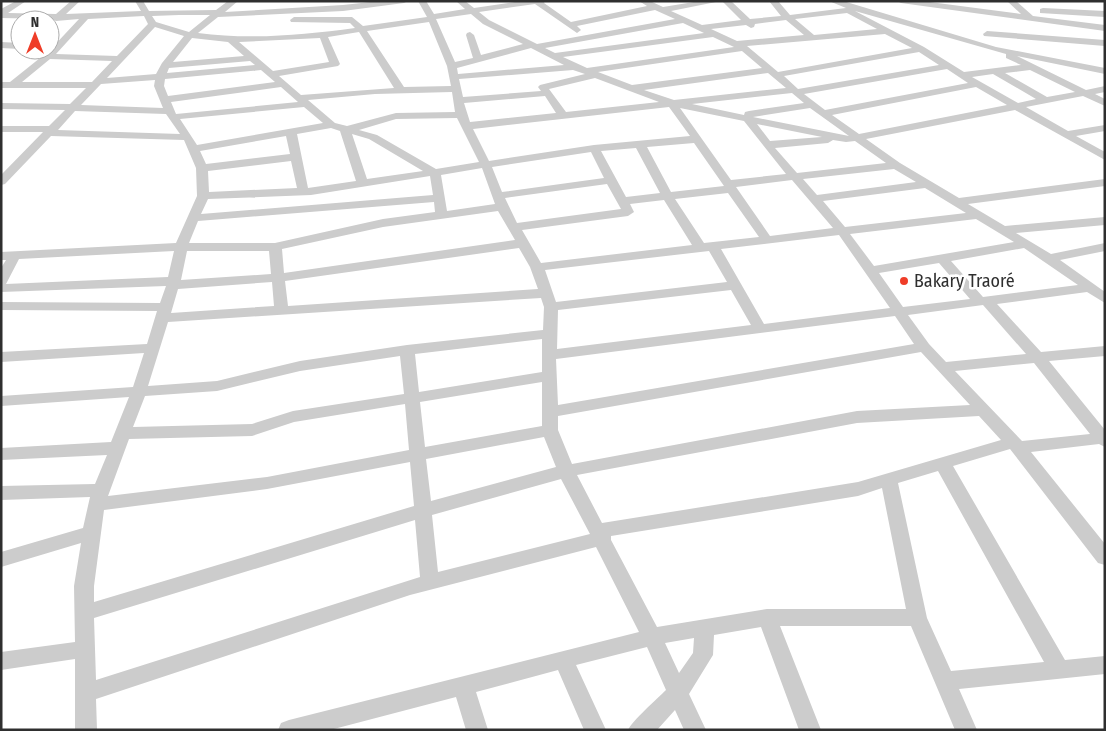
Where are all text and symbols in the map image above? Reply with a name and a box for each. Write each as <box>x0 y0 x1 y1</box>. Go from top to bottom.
north arrow <box>10 10 60 60</box>
text: N <box>31 14 39 31</box>
place label: Bakary Traoré <box>914 270 1015 292</box>
marker: Bakary Traoré <box>898 275 910 287</box>

